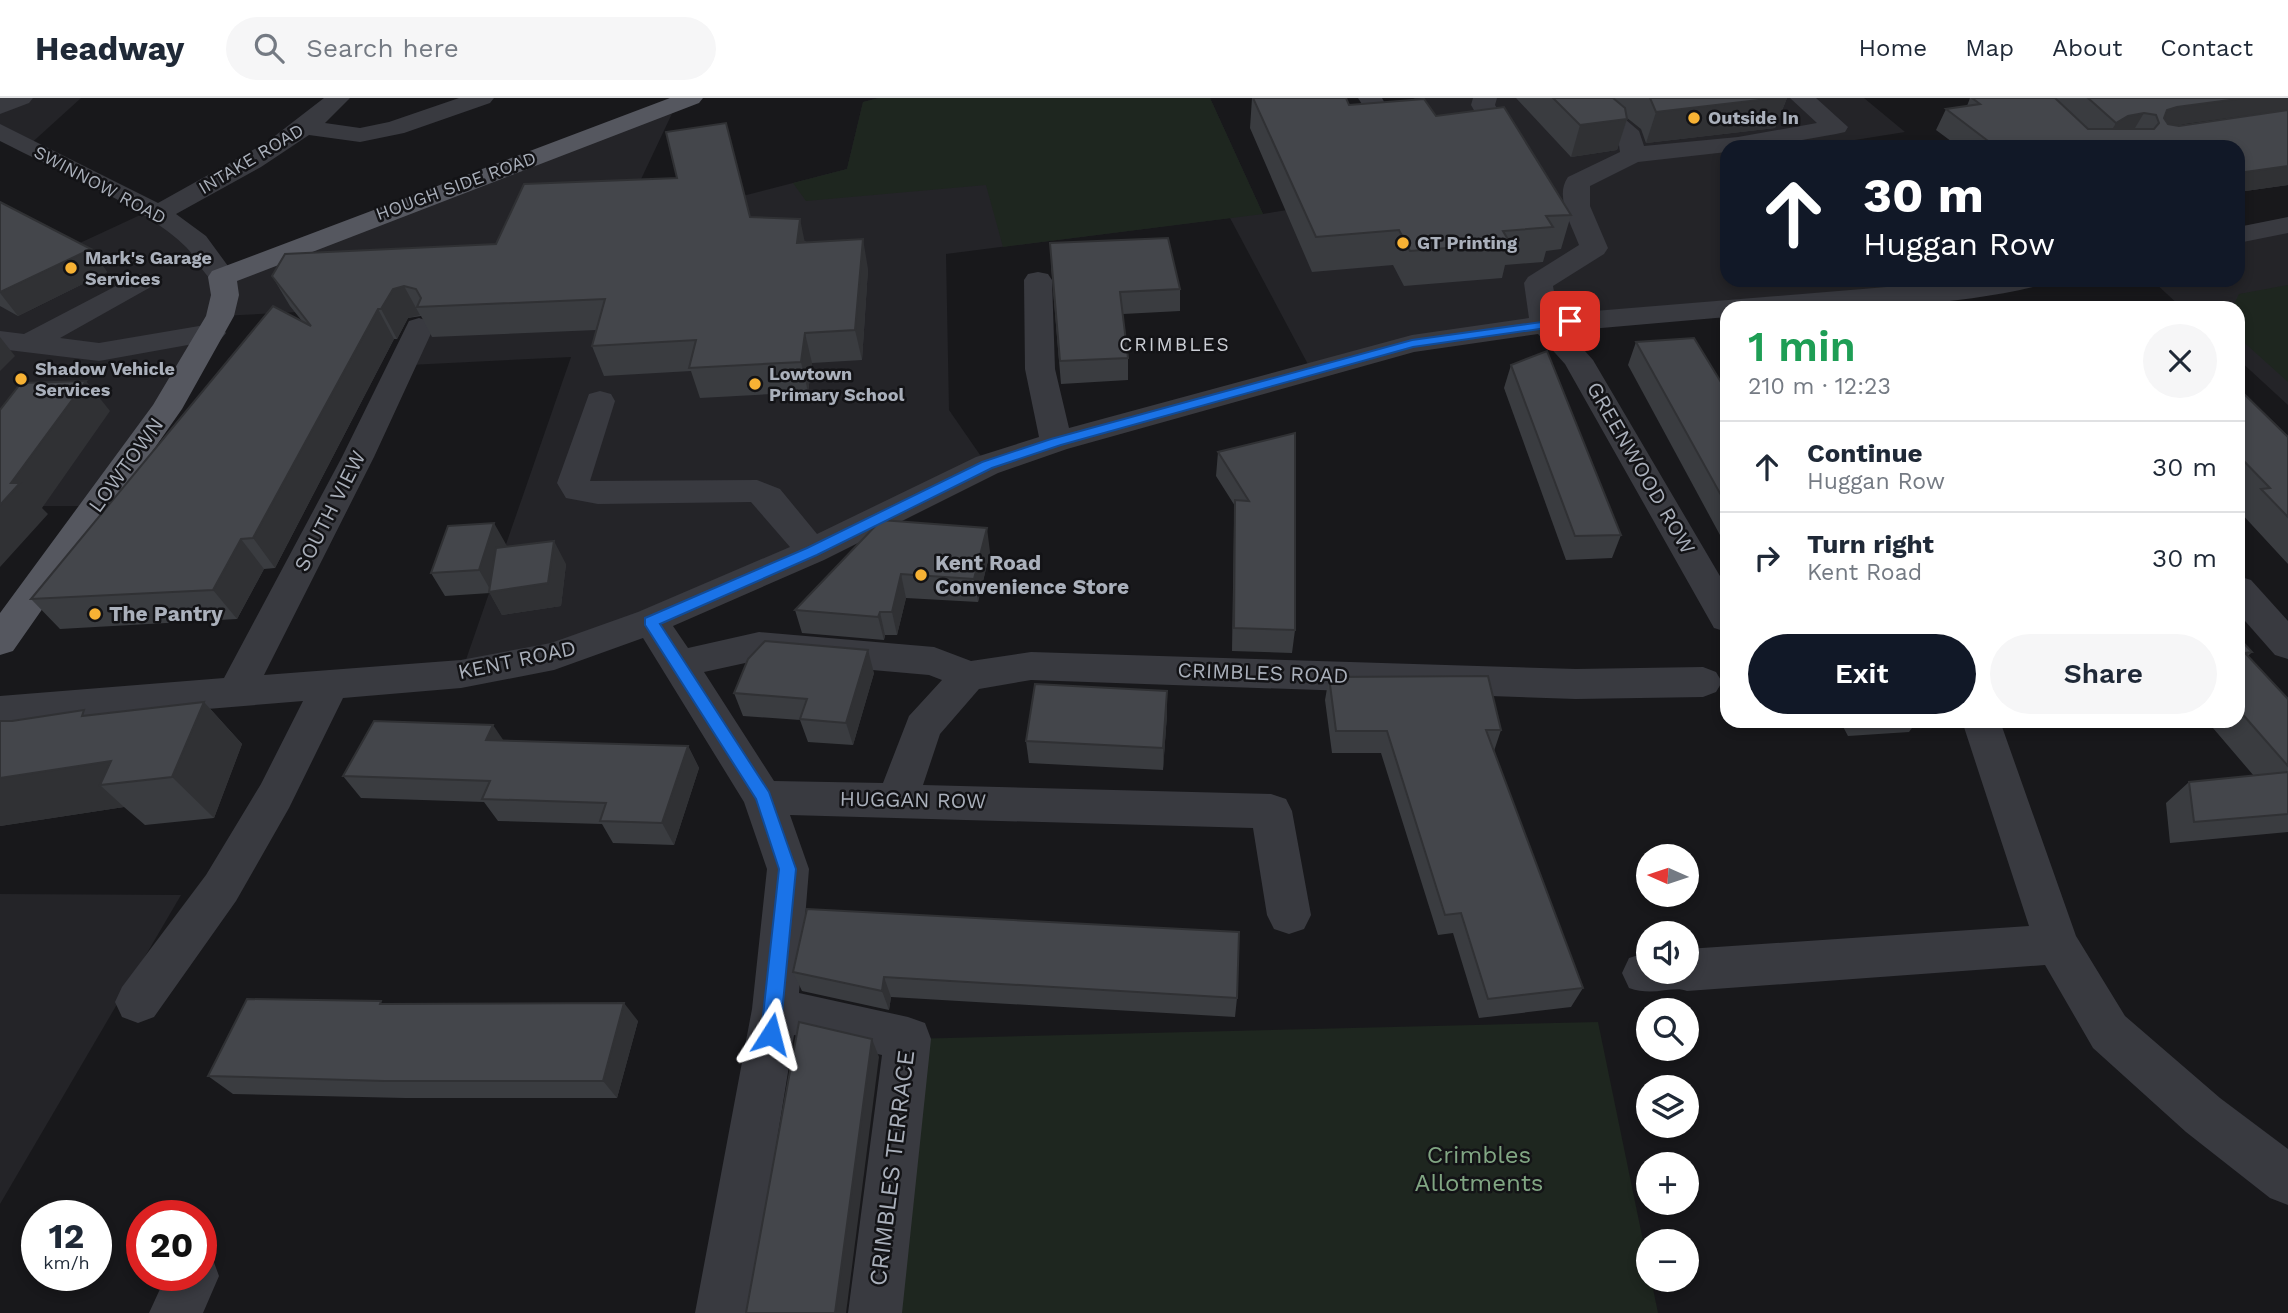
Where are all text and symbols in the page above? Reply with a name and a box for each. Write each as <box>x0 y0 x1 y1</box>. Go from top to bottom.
search box <box>226 17 716 80</box>
text: Headway <box>35 29 184 68</box>
icon: search <box>250 29 288 67</box>
text: Search here <box>306 33 459 63</box>
text: Home <box>1859 34 1927 62</box>
text: Map <box>1965 34 2014 62</box>
text: About <box>2052 34 2122 62</box>
text: Contact <box>2160 34 2253 62</box>
place label: Outside In <box>1708 107 1799 128</box>
marker: Outside In <box>1686 110 1702 126</box>
street label: INTAKE ROAD <box>194 119 307 198</box>
street label: SWINNOW ROAD <box>31 141 170 228</box>
street label: HOUGH SIDE ROAD <box>373 147 539 224</box>
text: 30 m <box>1863 166 1984 224</box>
icon: ahead <box>1748 168 1839 259</box>
text: Huggan Row <box>1863 225 2055 263</box>
place label: GT Printing <box>1417 232 1518 253</box>
marker: GT Printing <box>1395 235 1411 251</box>
place label: Mark's Garage Services <box>85 247 212 289</box>
marker: Mark's Garage Services <box>63 260 79 276</box>
pin <box>1540 291 1600 351</box>
icon: arrive <box>1551 302 1589 340</box>
text: 1 min <box>1748 322 1856 371</box>
button: close <box>2143 324 2217 398</box>
district label: CRIMBLES <box>1119 333 1231 356</box>
place label: Shadow Vehicle Services <box>35 358 175 400</box>
place label: Lowtown Primary School <box>769 363 905 405</box>
marker: Shadow Vehicle Services <box>13 371 29 387</box>
text: 210 m · 12:23 <box>1748 373 1891 400</box>
marker: Lowtown Primary School <box>747 376 763 392</box>
street label: GREENWOOD ROW <box>1582 377 1701 558</box>
street label: LOWTOWN <box>83 412 168 517</box>
text: Continue <box>1807 438 1923 468</box>
street label: SOUTH VIEW <box>288 446 371 575</box>
icon: ahead <box>1748 448 1786 486</box>
text: 30 m <box>2152 452 2217 482</box>
text: Huggan Row <box>1807 468 1945 495</box>
text: Turn right <box>1807 529 1934 559</box>
icon: right <box>1748 539 1786 577</box>
text: 30 m <box>2152 543 2217 573</box>
place label: Kent Road Convenience Store <box>935 550 1129 599</box>
text: Kent Road <box>1807 559 1922 586</box>
marker: Kent Road Convenience Store <box>913 567 929 583</box>
place label: The Pantry <box>109 601 223 626</box>
marker: The Pantry <box>87 606 103 622</box>
button: Exit <box>1748 634 1976 714</box>
button: Share <box>1990 634 2217 714</box>
street label: KENT ROAD <box>456 635 578 684</box>
street label: CRIMBLES ROAD <box>1177 657 1349 688</box>
street label: HUGGAN ROW <box>839 786 987 813</box>
north arrow <box>1636 844 1699 906</box>
map controls <box>1636 844 1699 1292</box>
button: sound <box>1636 921 1699 984</box>
position arrow <box>734 997 808 1071</box>
button: search <box>1636 998 1699 1061</box>
street label: CRIMBLES TERRACE <box>864 1049 920 1287</box>
button: layers <box>1636 1075 1699 1138</box>
park label: Crimbles Allotments <box>1415 1141 1543 1197</box>
button: + <box>1636 1152 1699 1215</box>
speed limit sign: 20 <box>126 1200 217 1291</box>
text: 12 <box>49 1215 84 1257</box>
button: − <box>1636 1229 1699 1292</box>
text: km/h <box>43 1252 90 1273</box>

